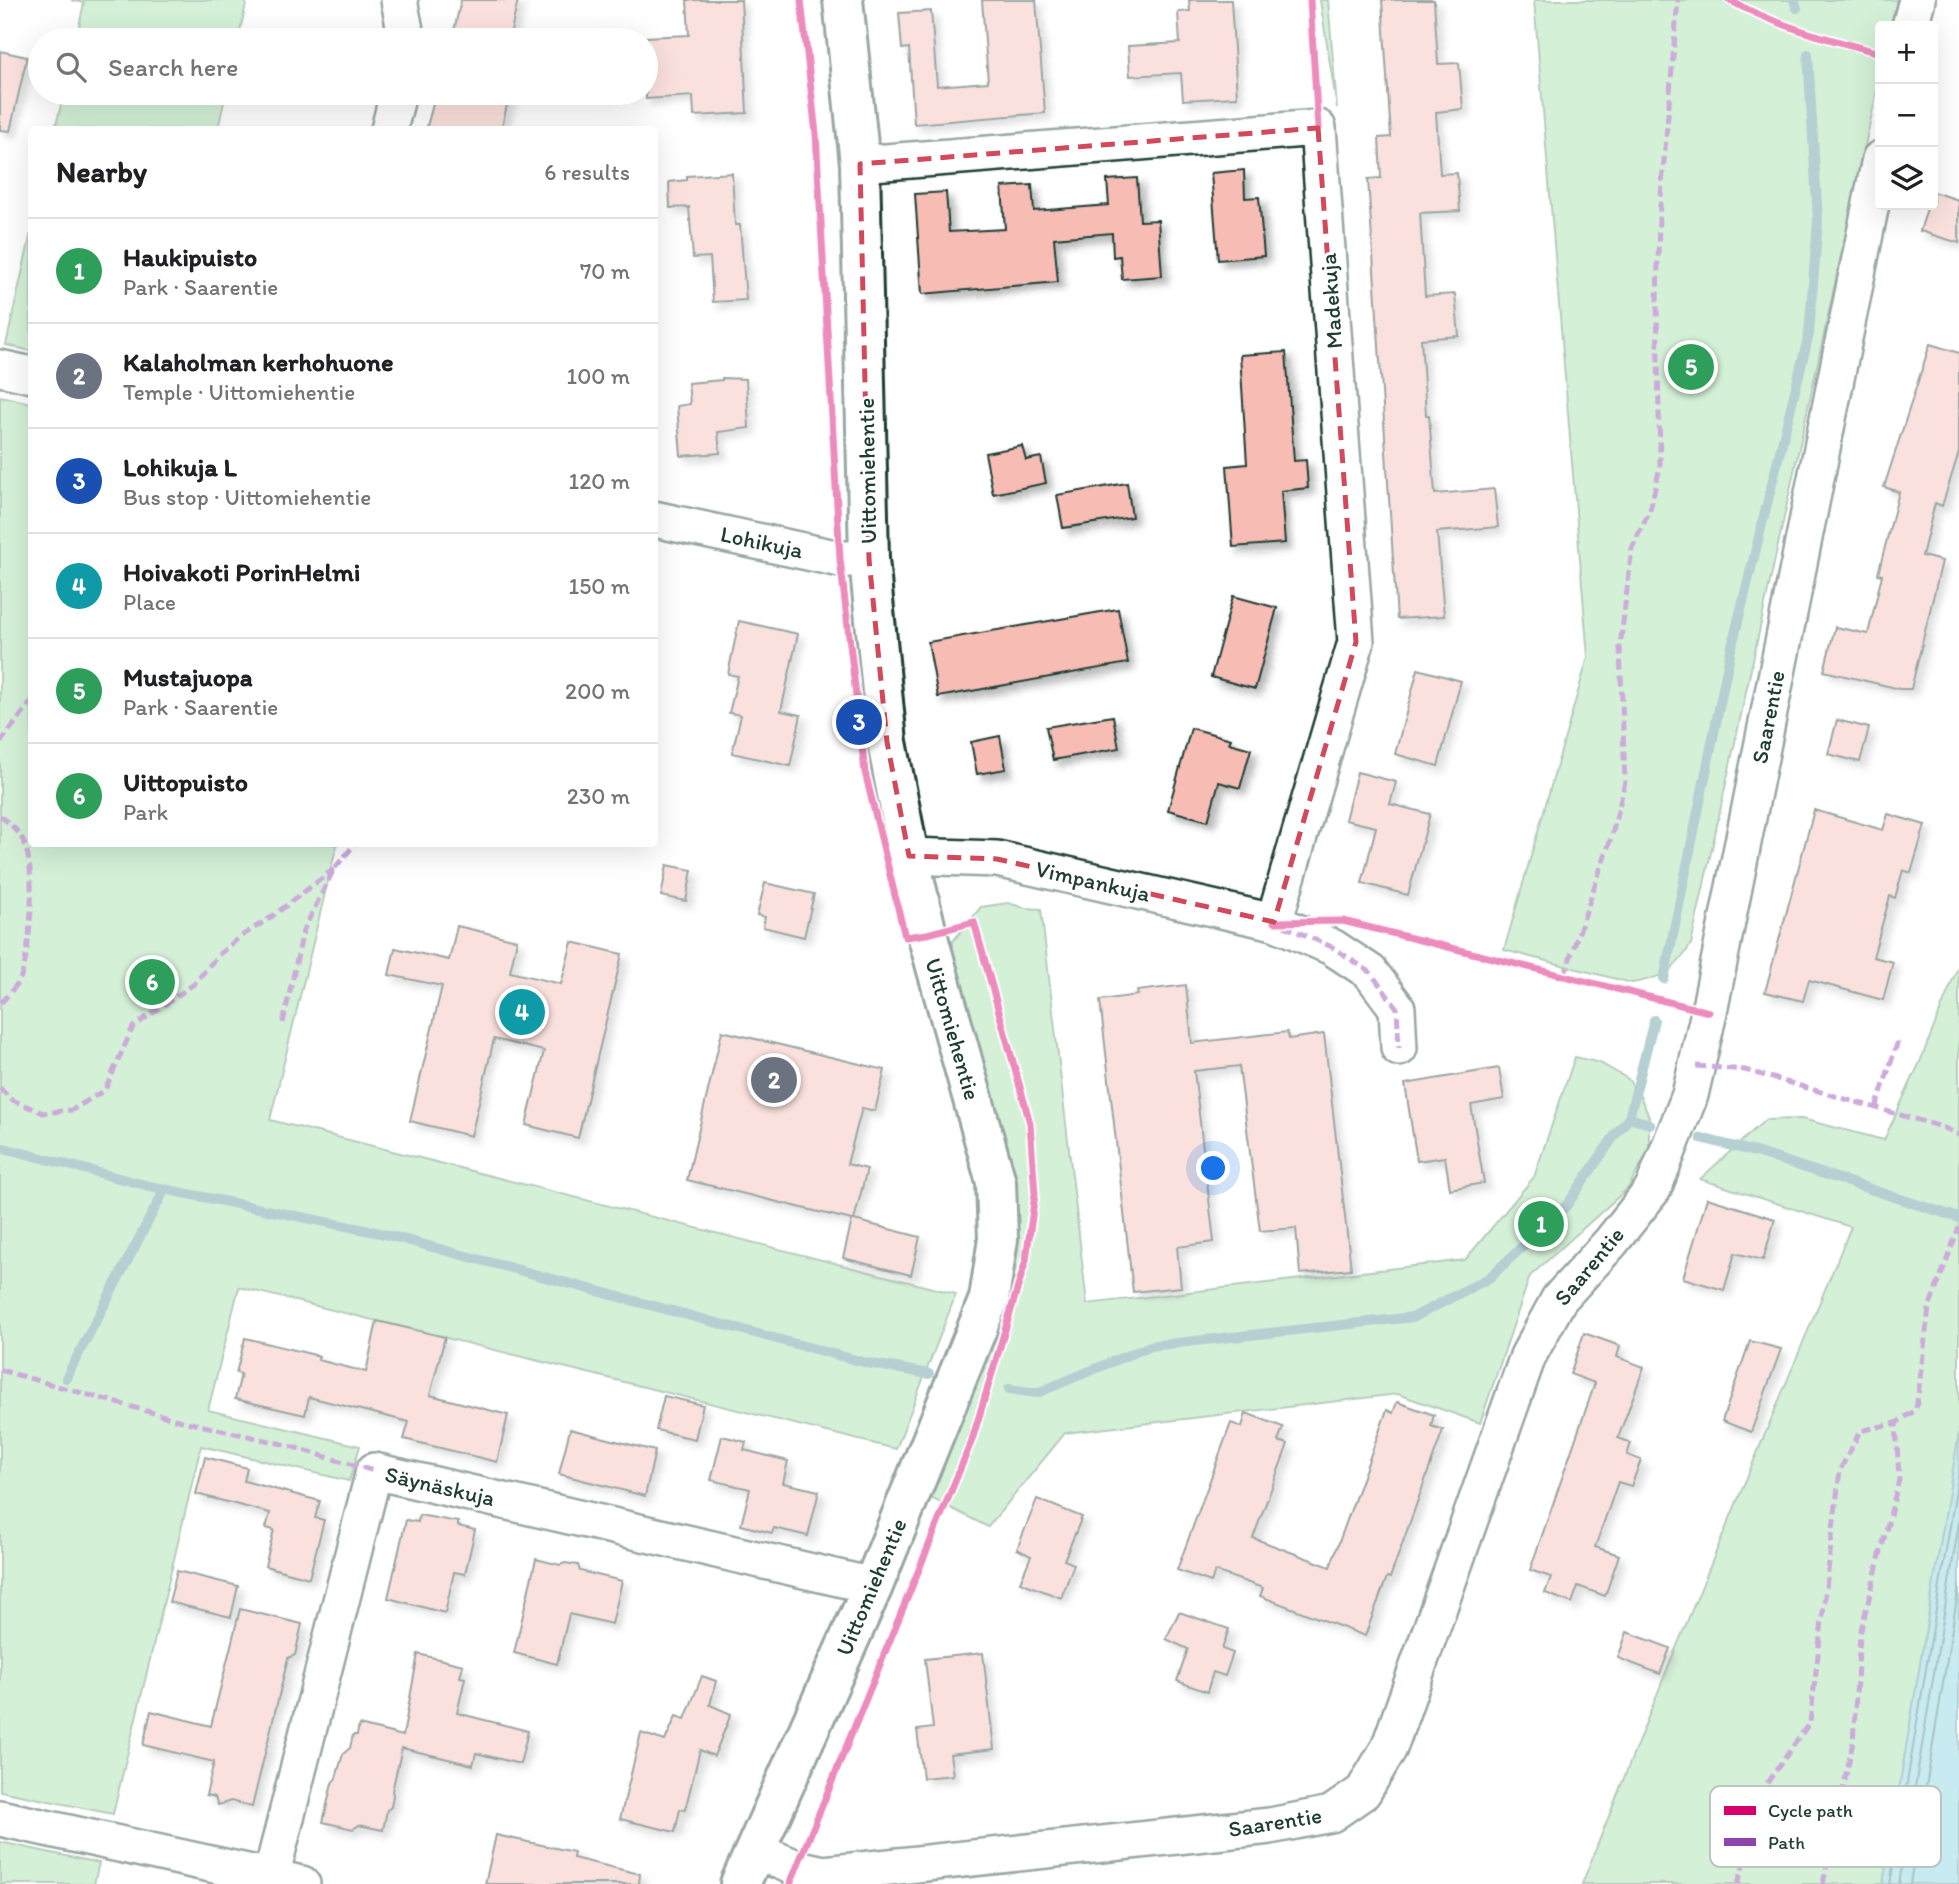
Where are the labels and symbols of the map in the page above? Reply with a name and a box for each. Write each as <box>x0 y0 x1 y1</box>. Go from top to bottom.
street label: Madekuja <box>1314 252 1348 350</box>
pin: 5 <box>1668 341 1714 393</box>
street label: Uittomiehentie <box>852 397 882 545</box>
street label: Lohikuja <box>718 520 806 564</box>
street label: Saarentie <box>1745 668 1791 766</box>
pin: 3 <box>836 696 882 748</box>
street label: Vimpankuja <box>1033 854 1153 908</box>
street label: Uittomiehentie <box>919 955 987 1103</box>
pin: 6 <box>129 956 175 1008</box>
pin: 4 <box>499 986 545 1038</box>
pin: 2 <box>751 1054 797 1106</box>
your location <box>1196 1151 1230 1185</box>
pin: 1 <box>1518 1198 1564 1250</box>
street label: Saarentie <box>1548 1221 1630 1311</box>
street label: Säynäskuja <box>382 1460 498 1512</box>
street label: Uittomiehentie <box>829 1514 913 1660</box>
legend <box>1710 1786 1941 1867</box>
text: Cycle path <box>1768 1799 1853 1822</box>
street label: Saarentie <box>1226 1801 1324 1843</box>
text: Path <box>1768 1831 1805 1854</box>

